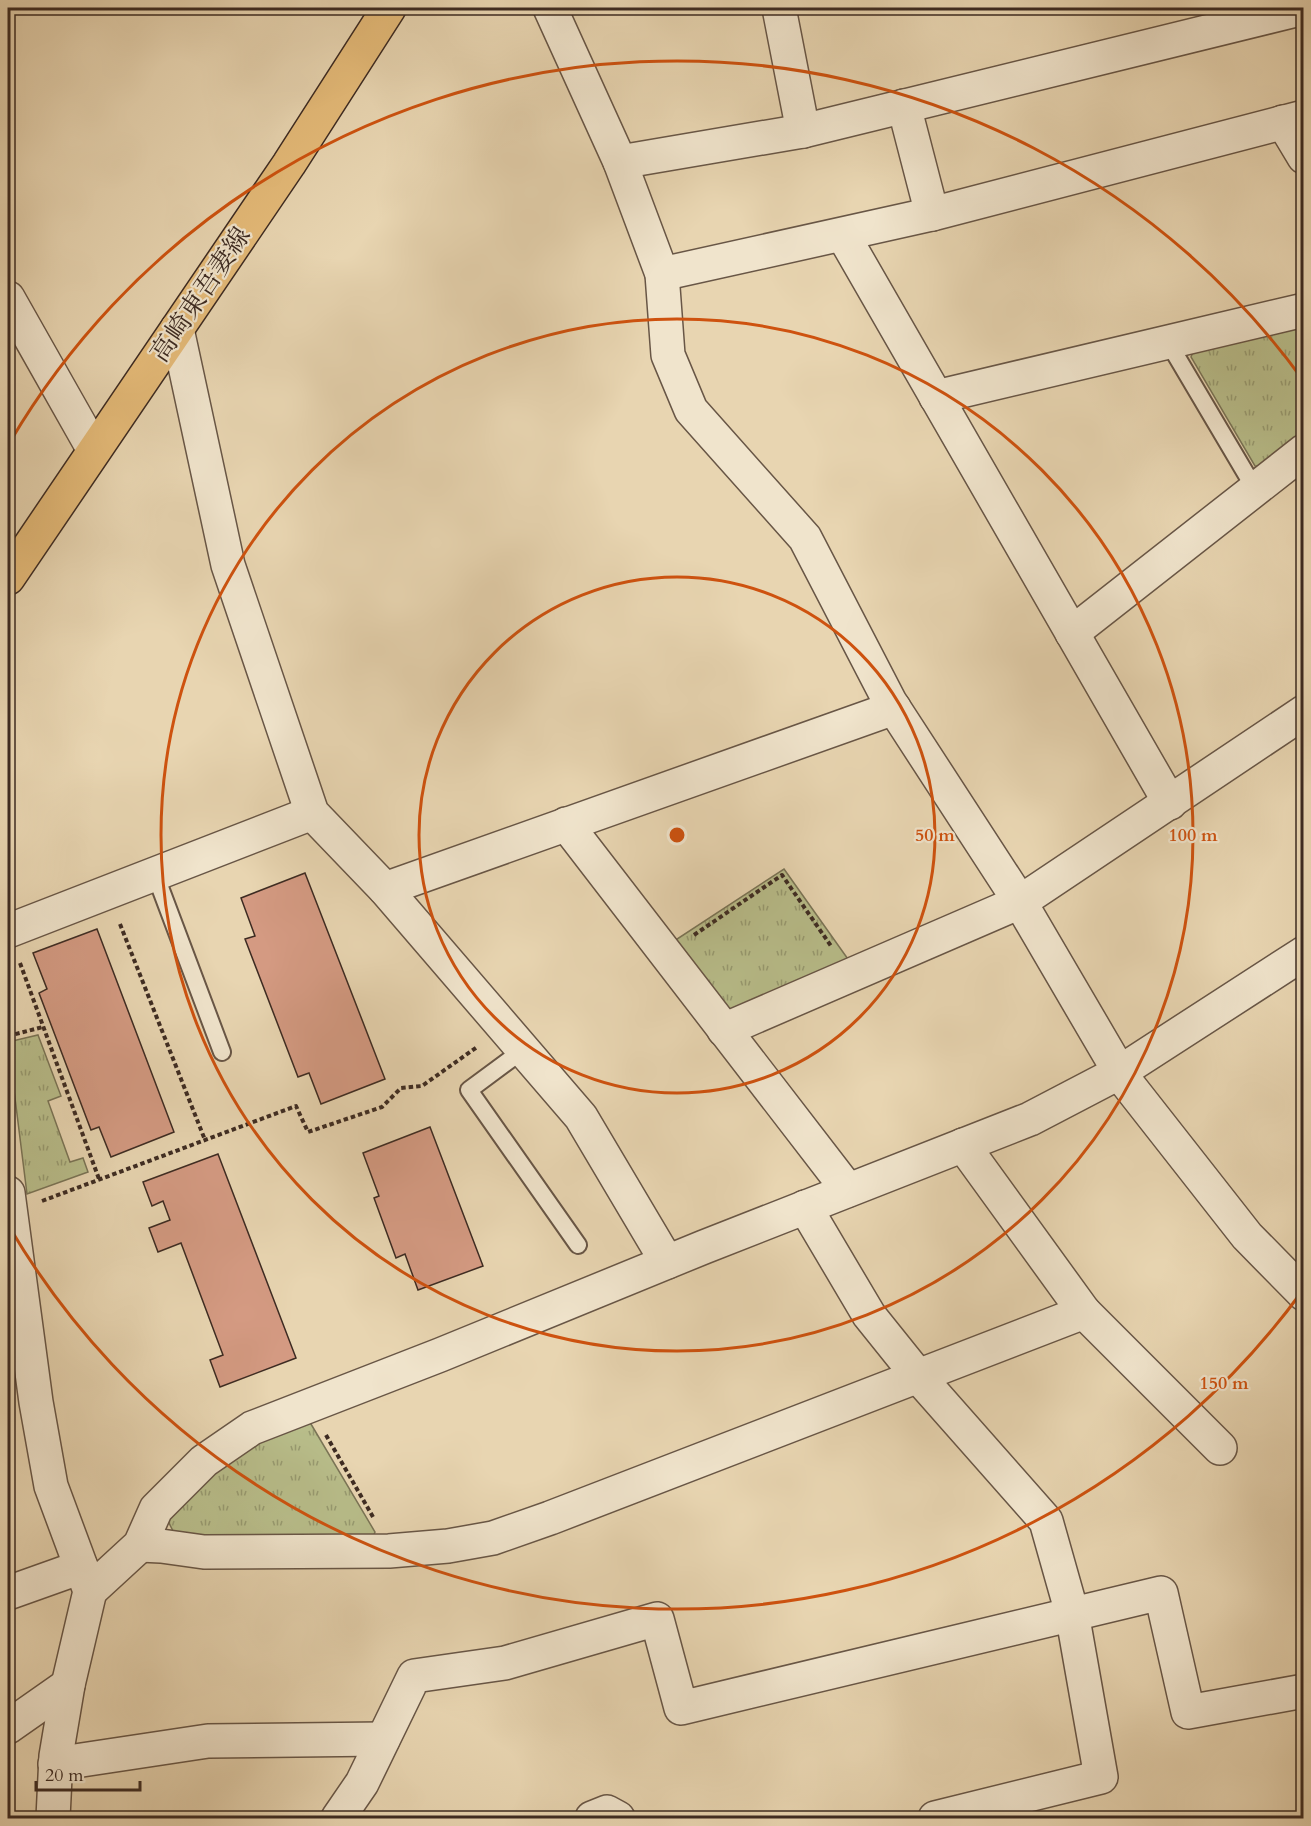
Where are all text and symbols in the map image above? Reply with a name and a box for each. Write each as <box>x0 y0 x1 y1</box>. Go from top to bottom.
street label: 高崎東吾妻線 <box>142 220 259 369</box>
text: 50 m <box>915 823 955 848</box>
text: 100 m <box>1168 823 1218 848</box>
centre of rings <box>667 825 687 845</box>
text: 150 m <box>1199 1371 1249 1396</box>
scale bar <box>36 1754 140 1792</box>
text: 20 m <box>45 1763 84 1788</box>

